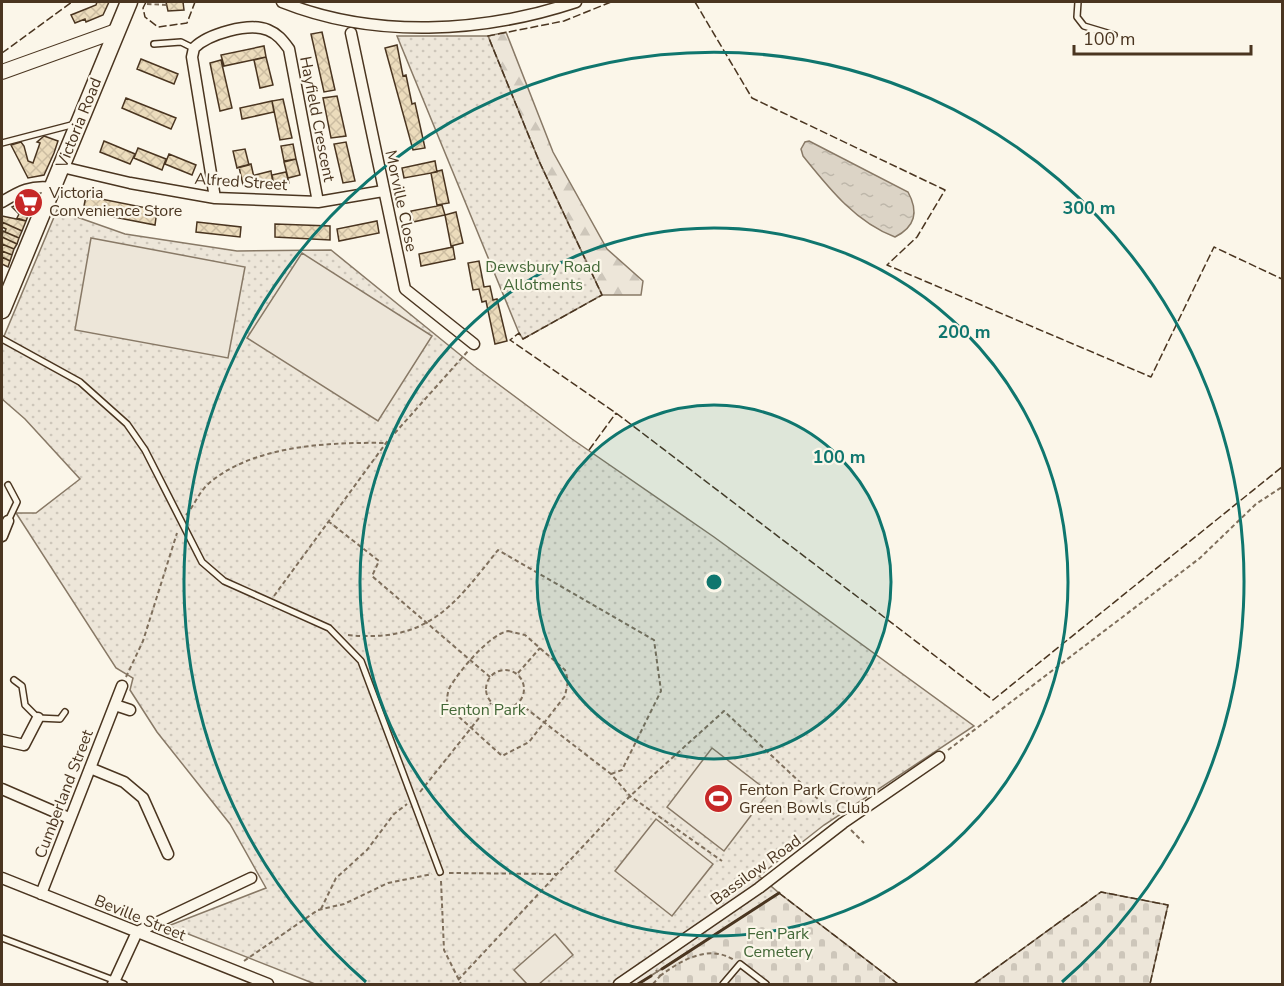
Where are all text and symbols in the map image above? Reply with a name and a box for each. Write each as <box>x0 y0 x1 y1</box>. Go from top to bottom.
scale bar <box>1074 18 1251 56</box>
text: 100 m <box>1083 27 1135 51</box>
street label: Hayfield Crescent <box>294 54 340 184</box>
street label: Victoria Road <box>50 74 107 172</box>
street label: Morville Close <box>380 148 422 254</box>
street label: Alfred Street <box>194 168 288 196</box>
place label: Victoria Convenience Store <box>48 182 182 222</box>
supermarket icon: Victoria Convenience Store <box>12 186 44 218</box>
text: 300 m <box>1062 196 1116 220</box>
park label: Dewsbury Road Allotments <box>485 256 601 296</box>
text: 200 m <box>937 320 991 344</box>
text: 100 m <box>812 445 866 469</box>
centre of rings <box>704 572 724 592</box>
park label: Fenton Park <box>440 699 527 721</box>
street label: Cumberland Street <box>29 726 99 862</box>
place label: Fenton Park Crown Green Bowls Club <box>739 779 876 819</box>
sports icon: Fenton Park Crown Green Bowls Club <box>702 783 734 815</box>
street label: Bassilow Road <box>706 830 806 910</box>
street label: Beville Street <box>91 890 189 946</box>
park label: Fen Park Cemetery <box>743 923 813 963</box>

